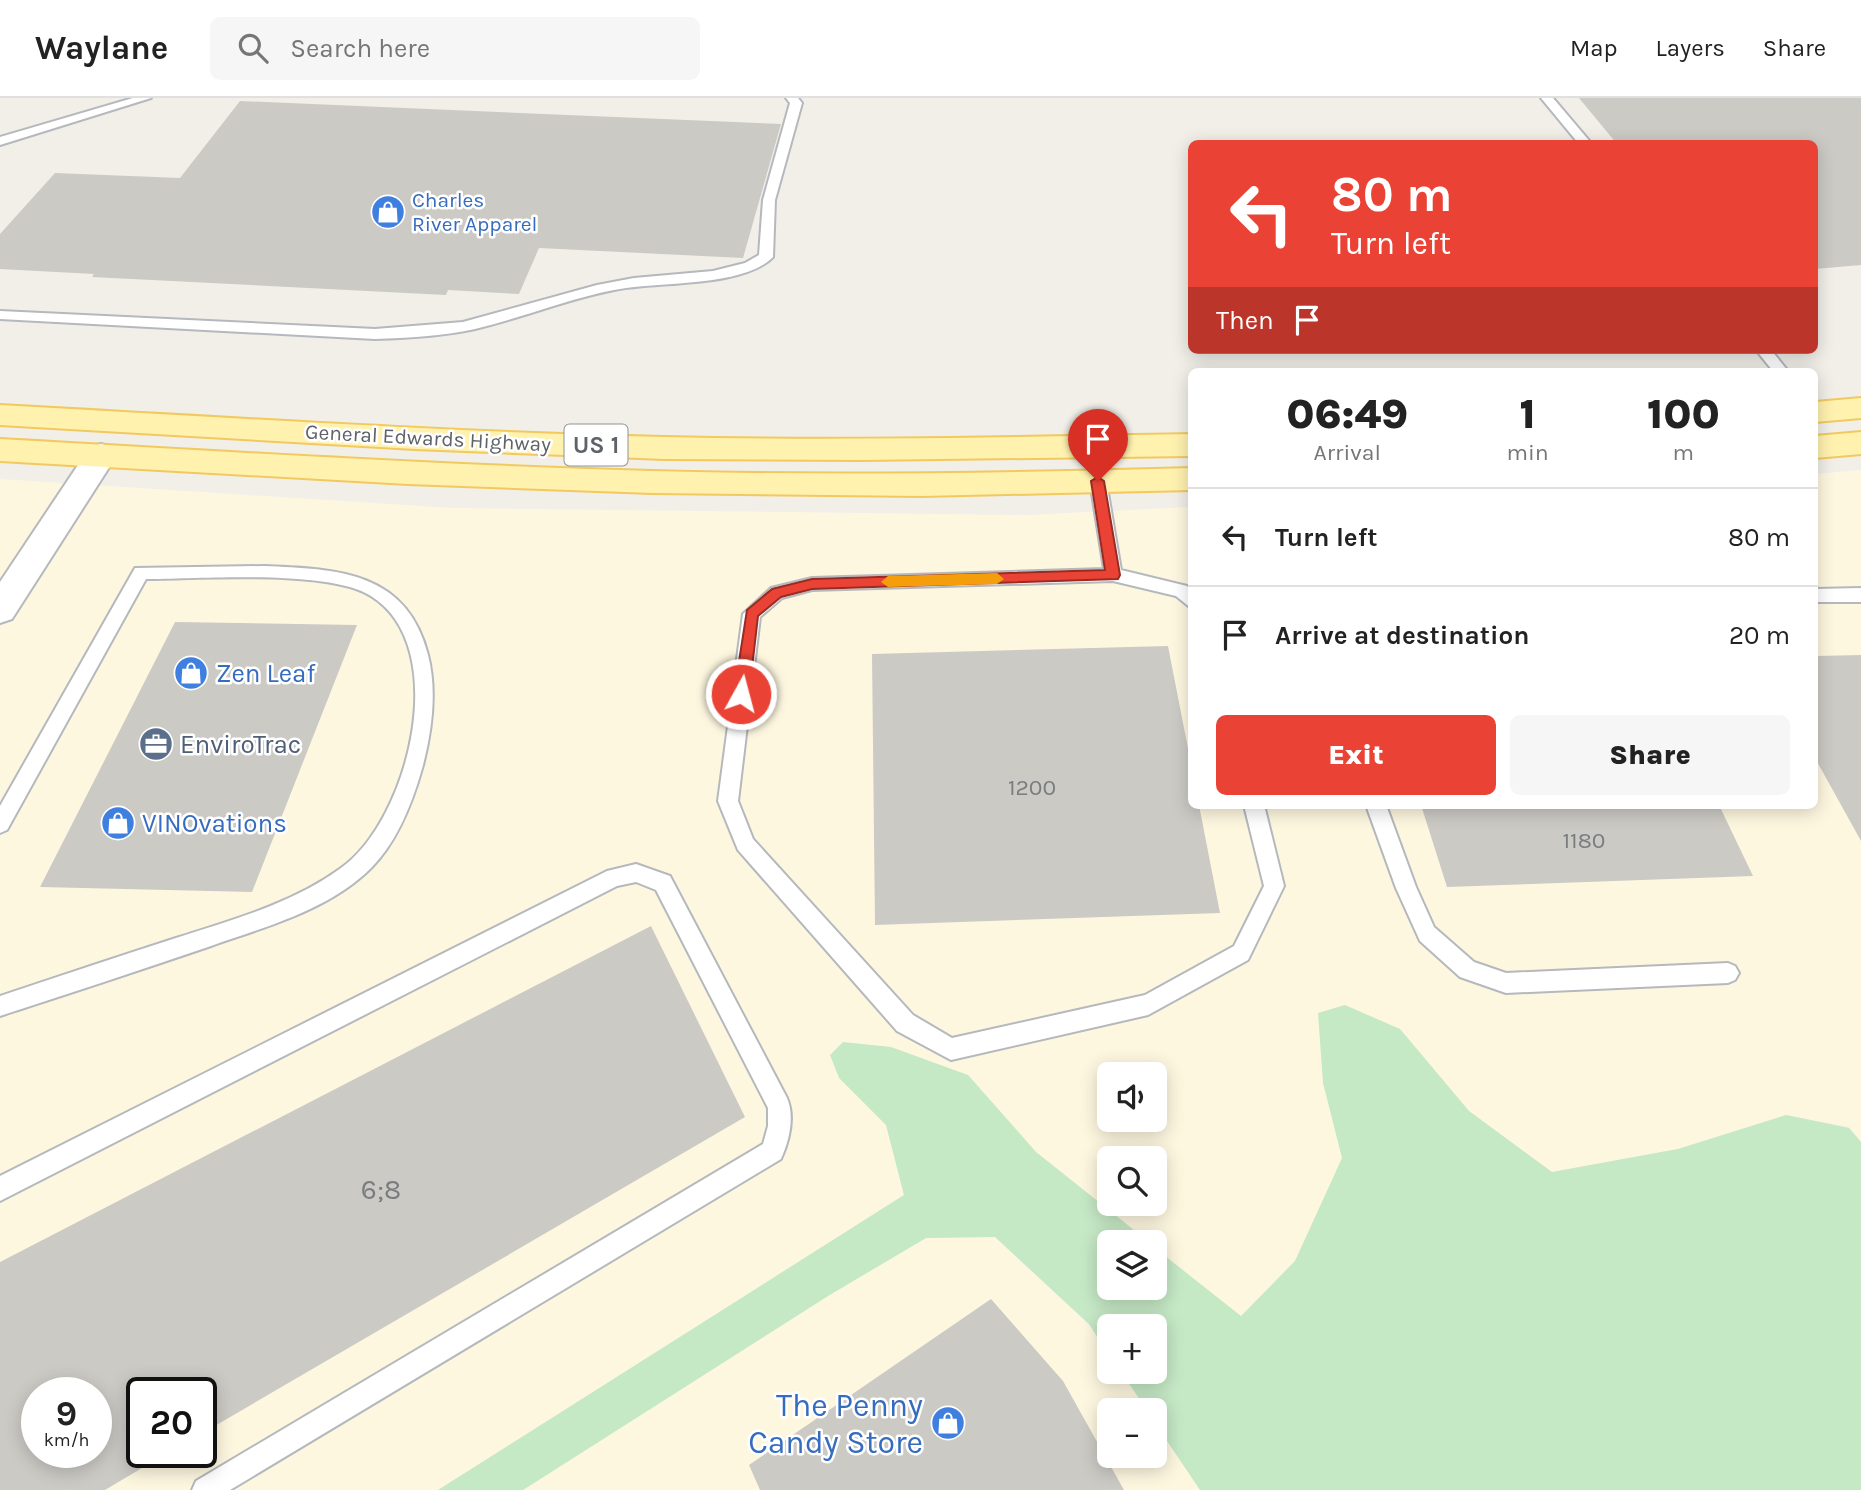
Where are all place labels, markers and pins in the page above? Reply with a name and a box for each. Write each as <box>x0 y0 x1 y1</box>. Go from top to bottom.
place label: Charles River Apparel <box>412 188 537 236</box>
shop icon: Charles River Apparel <box>369 193 407 231</box>
pin <box>1068 409 1128 481</box>
shop icon: Zen Leaf <box>172 654 210 692</box>
place label: Zen Leaf <box>216 658 316 689</box>
office icon: EnviroTrac <box>137 725 175 763</box>
place label: EnviroTrac <box>180 729 301 760</box>
shop icon: VINOvations <box>99 804 137 842</box>
place label: VINOvations <box>142 808 287 839</box>
place label: The Penny Candy Store <box>748 1387 923 1461</box>
shop icon: The Penny Candy Store <box>929 1404 967 1442</box>

